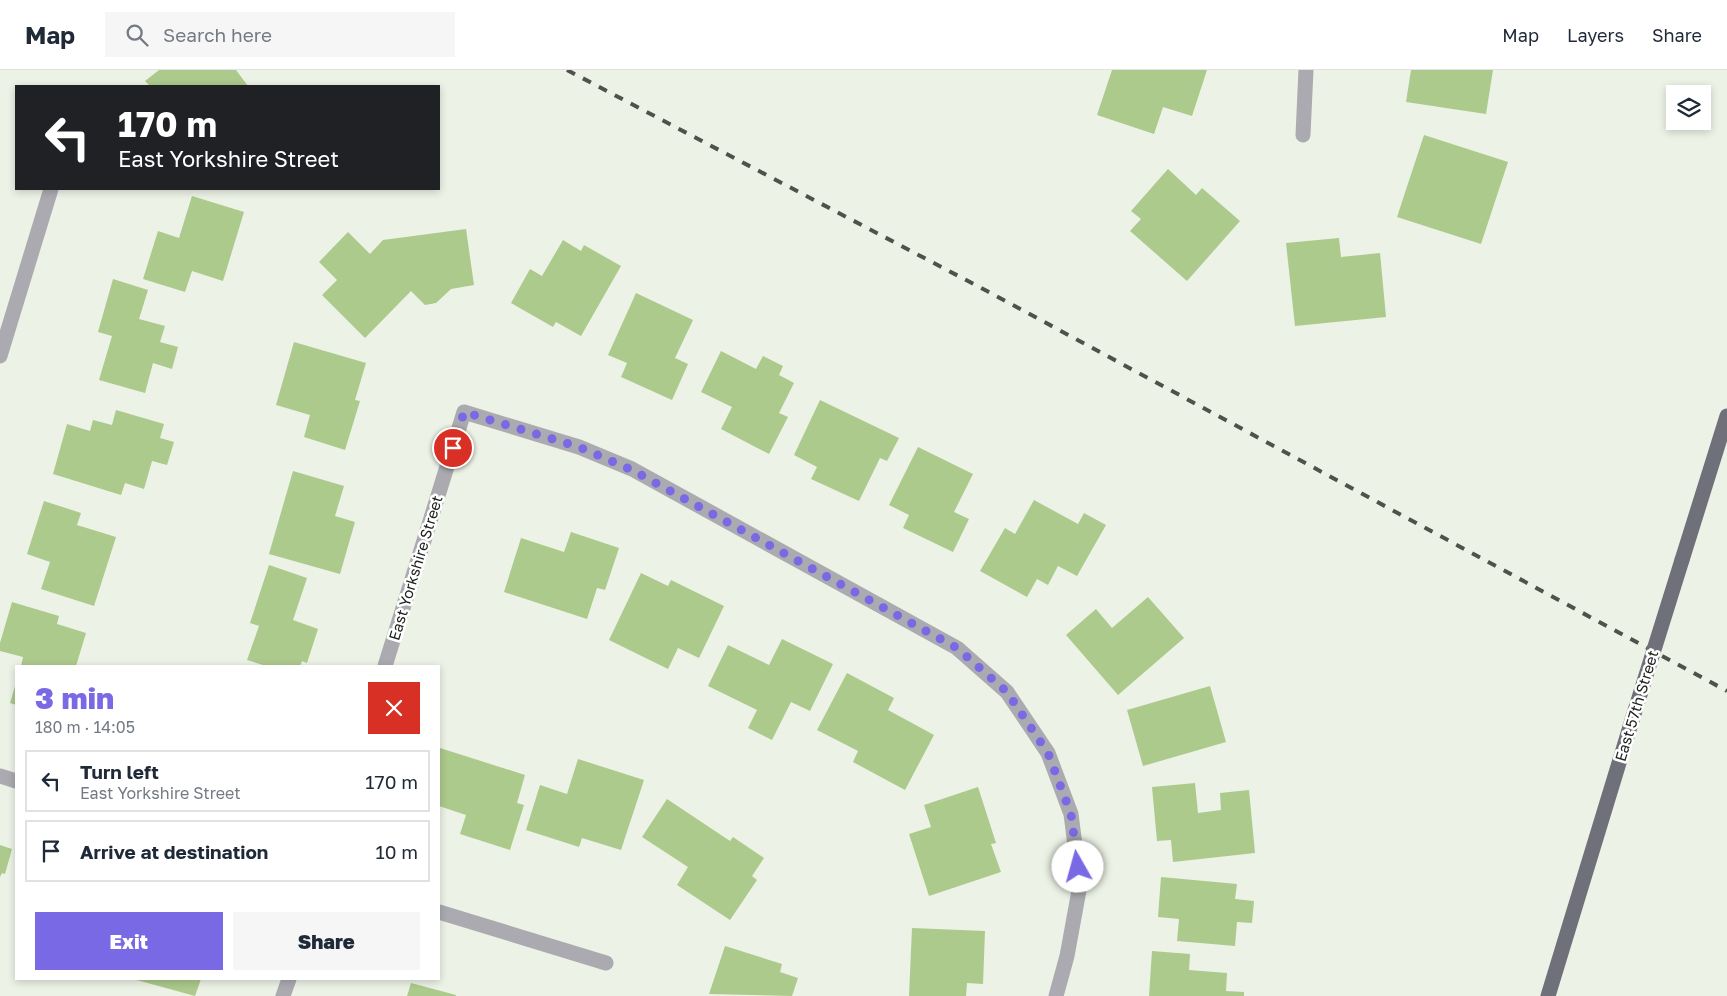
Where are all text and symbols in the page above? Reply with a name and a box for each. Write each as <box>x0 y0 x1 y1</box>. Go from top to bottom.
search box <box>105 12 455 57</box>
text: Map <box>25 20 75 49</box>
icon: search <box>123 21 151 49</box>
text: Search here <box>163 23 272 46</box>
text: Map <box>1502 24 1539 46</box>
text: Layers <box>1567 24 1624 46</box>
text: Share <box>1652 24 1702 46</box>
map controls <box>1666 85 1711 130</box>
button: layers <box>1666 85 1711 130</box>
text: 170 m <box>118 103 217 145</box>
icon: left <box>35 105 100 170</box>
text: East Yorkshire Street <box>118 145 339 172</box>
pin <box>432 427 474 469</box>
icon: arrive <box>439 434 467 462</box>
street label: East Yorkshire Street <box>384 493 446 642</box>
street label: East 57th Street <box>1611 648 1661 763</box>
text: 3 min <box>35 680 114 716</box>
button: close <box>368 682 420 734</box>
text: 180 m · 14:05 <box>35 717 135 737</box>
text: Turn left <box>80 760 159 783</box>
icon: left <box>37 767 65 795</box>
text: 170 m <box>365 770 418 793</box>
text: East Yorkshire Street <box>80 783 241 803</box>
icon: arrive <box>37 837 65 865</box>
text: Arrive at destination <box>80 840 268 863</box>
text: 10 m <box>375 840 418 863</box>
position arrow <box>1051 840 1103 892</box>
button: Exit <box>35 912 223 970</box>
button: Share <box>233 912 420 970</box>

